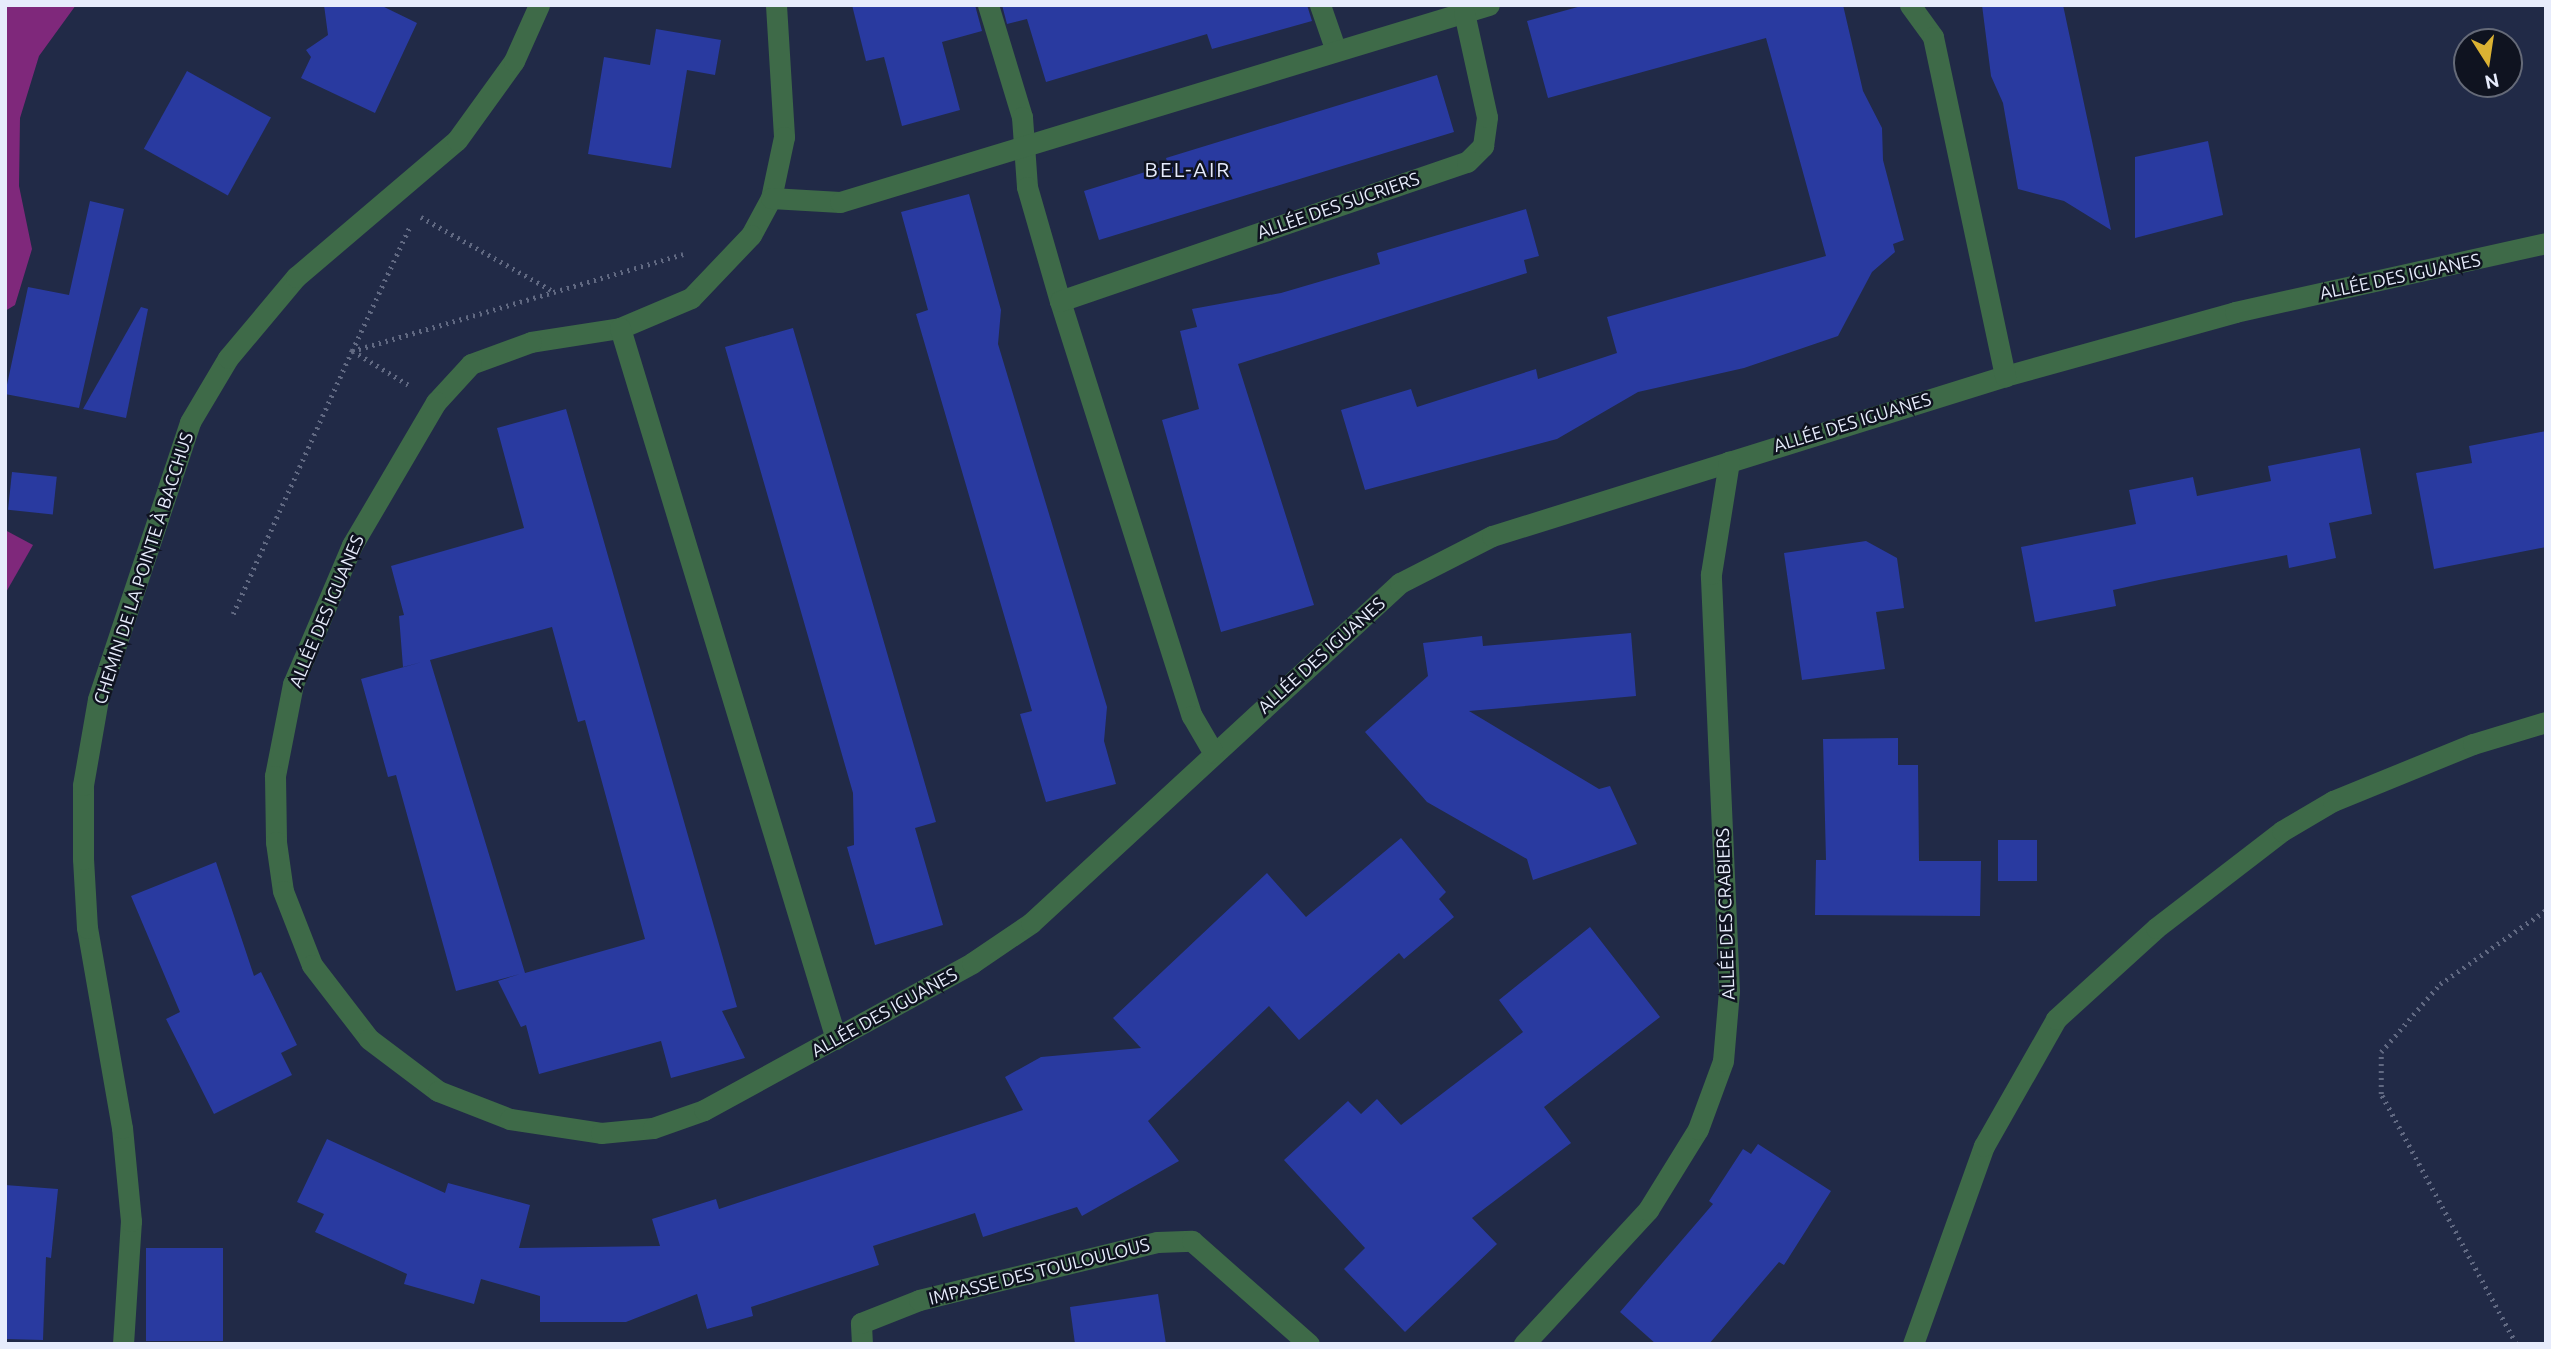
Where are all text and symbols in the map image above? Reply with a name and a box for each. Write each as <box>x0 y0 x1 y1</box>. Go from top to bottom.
north arrow <box>2453 28 2523 98</box>
text: N <box>2483 69 2501 94</box>
district label: BEL-AIR <box>1145 156 1231 182</box>
street label: ALLÉE DES SUCRIERS <box>1254 167 1422 243</box>
street label: ALLÉE DES IGUANES <box>2318 248 2482 304</box>
street label: ALLÉE DES IGUANES <box>1771 388 1933 456</box>
street label: CHEMIN DE LA POINTE À BACCHUS <box>89 429 197 707</box>
street label: ALLÉE DES IGUANES <box>284 531 368 691</box>
street label: ALLÉE DES IGUANES <box>1253 592 1389 718</box>
street label: ALLÉE DES CRABIERS <box>1711 828 1739 1000</box>
street label: ALLÉE DES IGUANES <box>807 963 961 1061</box>
street label: IMPASSE DES TOULOULOUS <box>926 1233 1152 1309</box>

